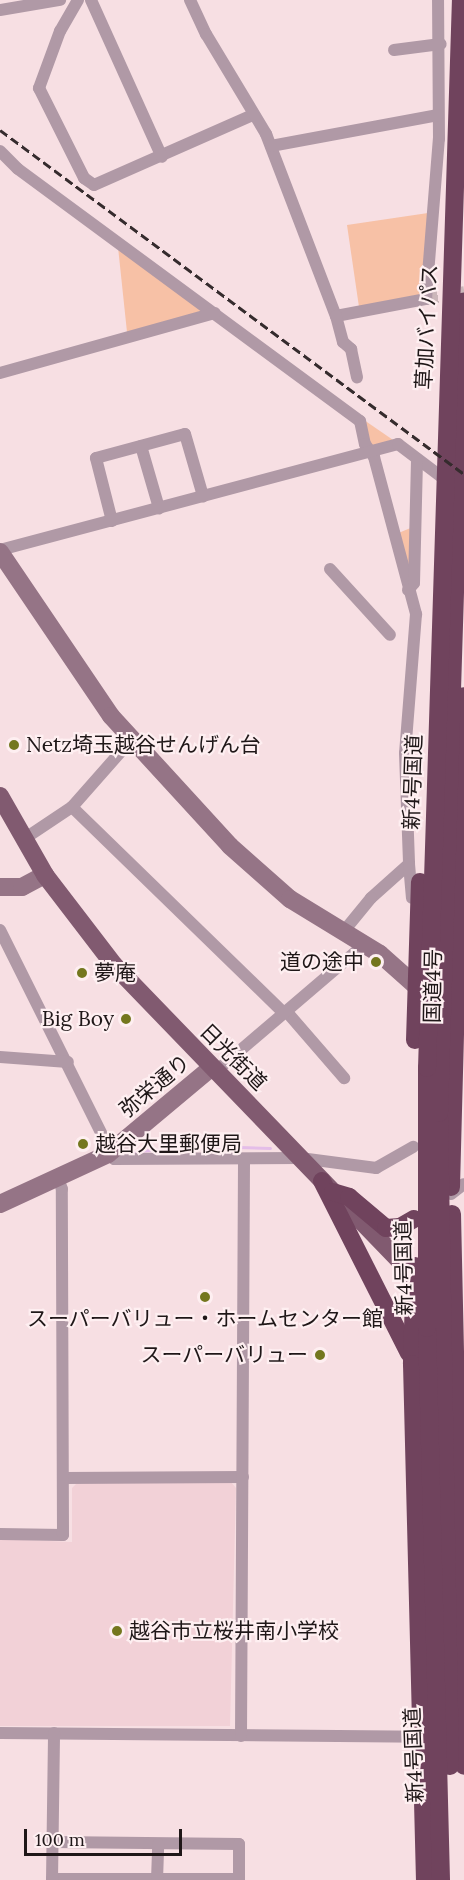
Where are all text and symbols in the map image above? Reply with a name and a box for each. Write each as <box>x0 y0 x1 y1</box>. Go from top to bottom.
street label: 草加バイパス <box>411 263 443 391</box>
place label: Netz埼玉越谷せんげん台 <box>26 732 261 758</box>
street label: 新4号国道 <box>399 734 427 830</box>
marker: Netz埼玉越谷せんげん台 <box>7 738 21 752</box>
place label: 道の途中 <box>280 949 364 975</box>
street label: 国道4号 <box>420 949 446 1023</box>
marker: 道の途中 <box>369 955 383 969</box>
place label: 夢庵 <box>94 960 136 986</box>
marker: 夢庵 <box>75 966 89 980</box>
place label: Big Boy <box>42 1006 114 1032</box>
marker: Big Boy <box>119 1012 133 1026</box>
street label: 日光街道 <box>194 1018 272 1096</box>
street label: 弥栄通り <box>115 1049 195 1123</box>
place label: 越谷大里郵便局 <box>95 1131 242 1157</box>
marker: 越谷大里郵便局 <box>76 1137 90 1151</box>
street label: 新4号国道 <box>391 1220 417 1316</box>
marker: スーパーバリュー・ホームセンター館 <box>198 1290 212 1304</box>
place label: スーパーバリュー・ホームセンター館 <box>27 1306 383 1332</box>
place label: スーパーバリュー <box>140 1342 308 1368</box>
marker: スーパーバリュー <box>313 1348 327 1362</box>
place label: 越谷市立桜井南小学校 <box>129 1618 339 1644</box>
marker: 越谷市立桜井南小学校 <box>110 1624 124 1638</box>
street label: 新4号国道 <box>400 1707 428 1803</box>
scale bar <box>27 1817 184 1855</box>
text: 100 m <box>35 1828 85 1851</box>

